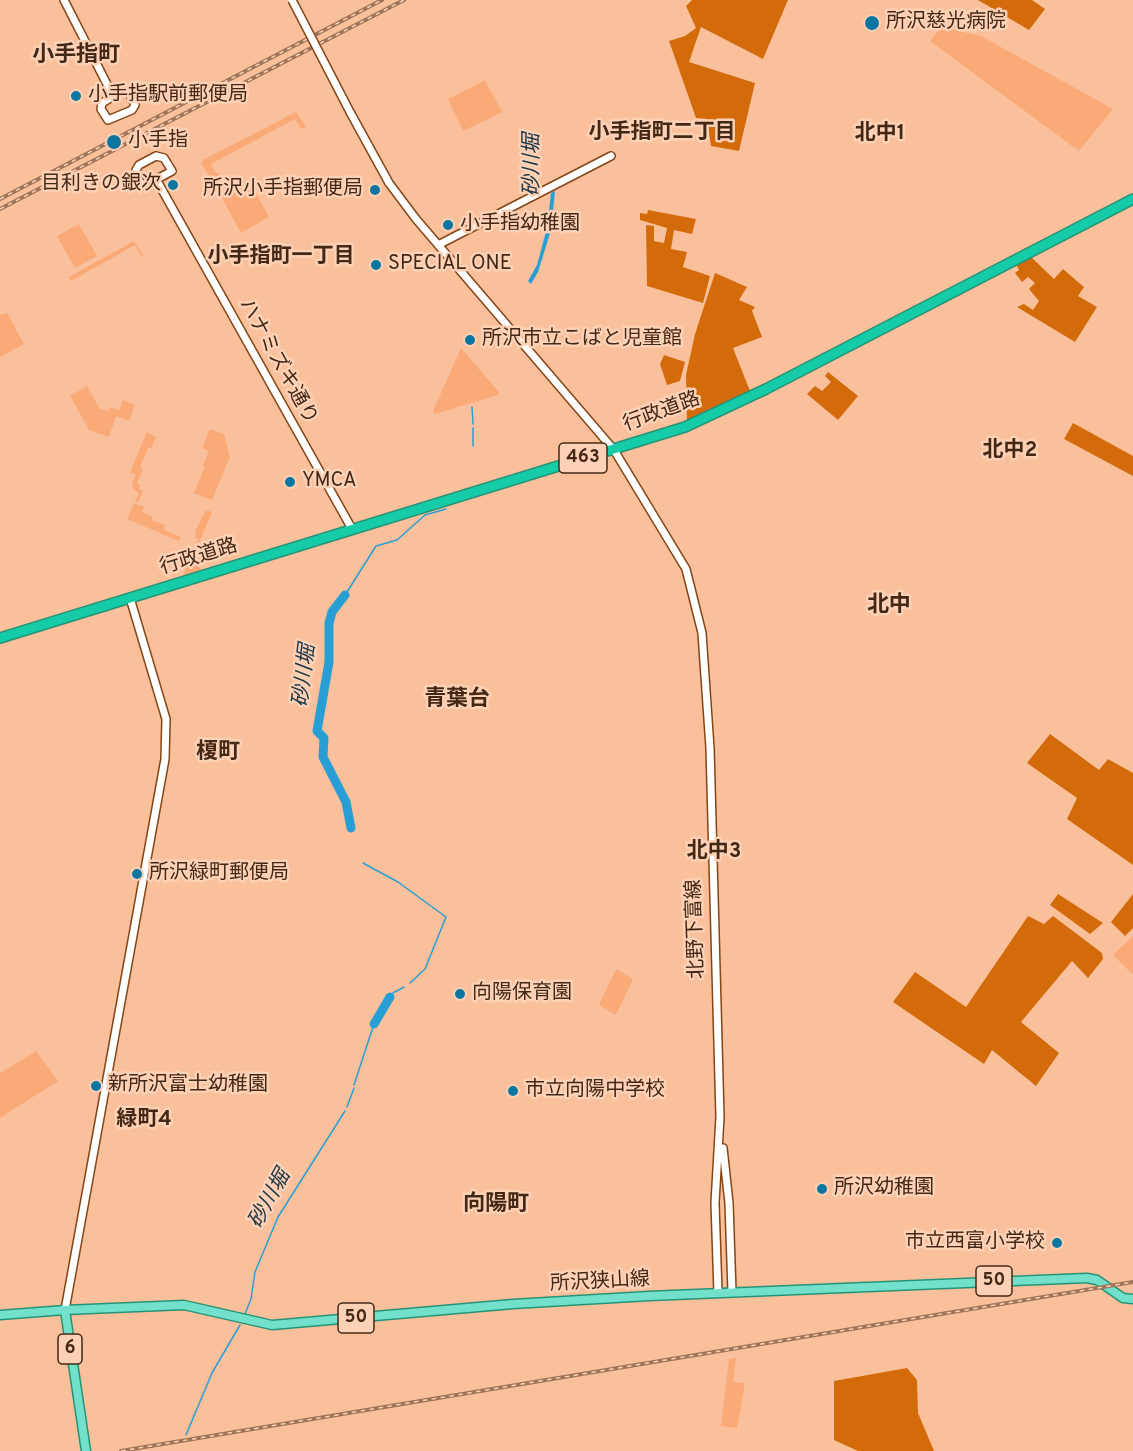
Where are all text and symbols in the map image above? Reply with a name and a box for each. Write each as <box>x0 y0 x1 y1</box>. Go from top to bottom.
place label: 所沢慈光病院 <box>886 11 1006 35</box>
marker: 所沢慈光病院 <box>863 14 881 32</box>
district label: 小手指町 <box>32 44 120 70</box>
place label: 小手指駅前郵便局 <box>88 84 248 108</box>
marker: 小手指駅前郵便局 <box>69 89 83 103</box>
district label: 小手指町二丁目 <box>589 121 735 147</box>
district label: 北中1 <box>855 122 905 148</box>
place label: 小手指 <box>128 130 188 154</box>
marker: 小手指 <box>105 133 123 151</box>
water label: 砂川堀 <box>521 134 547 196</box>
place label: 目利きの銀次 <box>41 173 161 197</box>
marker: 目利きの銀次 <box>166 178 180 192</box>
place label: 所沢小手指郵便局 <box>203 178 363 202</box>
marker: 所沢小手指郵便局 <box>368 183 382 197</box>
place label: 小手指幼稚園 <box>460 213 580 237</box>
marker: 小手指幼稚園 <box>441 218 455 232</box>
district label: 小手指町一丁目 <box>208 245 354 271</box>
place label: SPECIAL ONE <box>388 253 512 277</box>
marker: SPECIAL ONE <box>369 258 383 272</box>
street label: ハナミズキ通り <box>233 295 321 429</box>
place label: 所沢市立こばと児童館 <box>482 328 682 352</box>
marker: 所沢市立こばと児童館 <box>463 333 477 347</box>
street label: 行政道路 <box>620 388 704 438</box>
district label: 北中2 <box>983 439 1037 465</box>
road number: 463 <box>559 443 607 473</box>
place label: YMCA <box>302 470 357 494</box>
marker: YMCA <box>283 475 297 489</box>
street label: 行政道路 <box>157 535 241 581</box>
district label: 北中 <box>867 594 911 620</box>
water label: 砂川堀 <box>290 643 322 709</box>
district label: 青葉台 <box>424 688 490 714</box>
district label: 榎町 <box>196 741 240 767</box>
district label: 北中3 <box>687 840 741 866</box>
place label: 所沢緑町郵便局 <box>149 862 289 886</box>
marker: 所沢緑町郵便局 <box>130 867 144 881</box>
street label: 北野下富線 <box>683 879 711 979</box>
place label: 向陽保育園 <box>472 982 572 1006</box>
marker: 向陽保育園 <box>453 987 467 1001</box>
place label: 新所沢富士幼稚園 <box>108 1074 268 1098</box>
marker: 新所沢富士幼稚園 <box>89 1079 103 1093</box>
place label: 市立向陽中学校 <box>525 1079 665 1103</box>
marker: 市立向陽中学校 <box>506 1084 520 1098</box>
district label: 緑町4 <box>116 1108 172 1134</box>
water label: 砂川堀 <box>245 1166 297 1234</box>
place label: 所沢幼稚園 <box>834 1177 934 1201</box>
marker: 所沢幼稚園 <box>815 1182 829 1196</box>
district label: 向陽町 <box>463 1193 529 1219</box>
place label: 市立西富小学校 <box>905 1231 1045 1255</box>
marker: 市立西富小学校 <box>1050 1236 1064 1250</box>
road number: 50 <box>976 1266 1012 1296</box>
street label: 所沢狭山線 <box>549 1268 651 1298</box>
road number: 50 <box>338 1303 374 1333</box>
road number: 6 <box>58 1334 82 1364</box>

